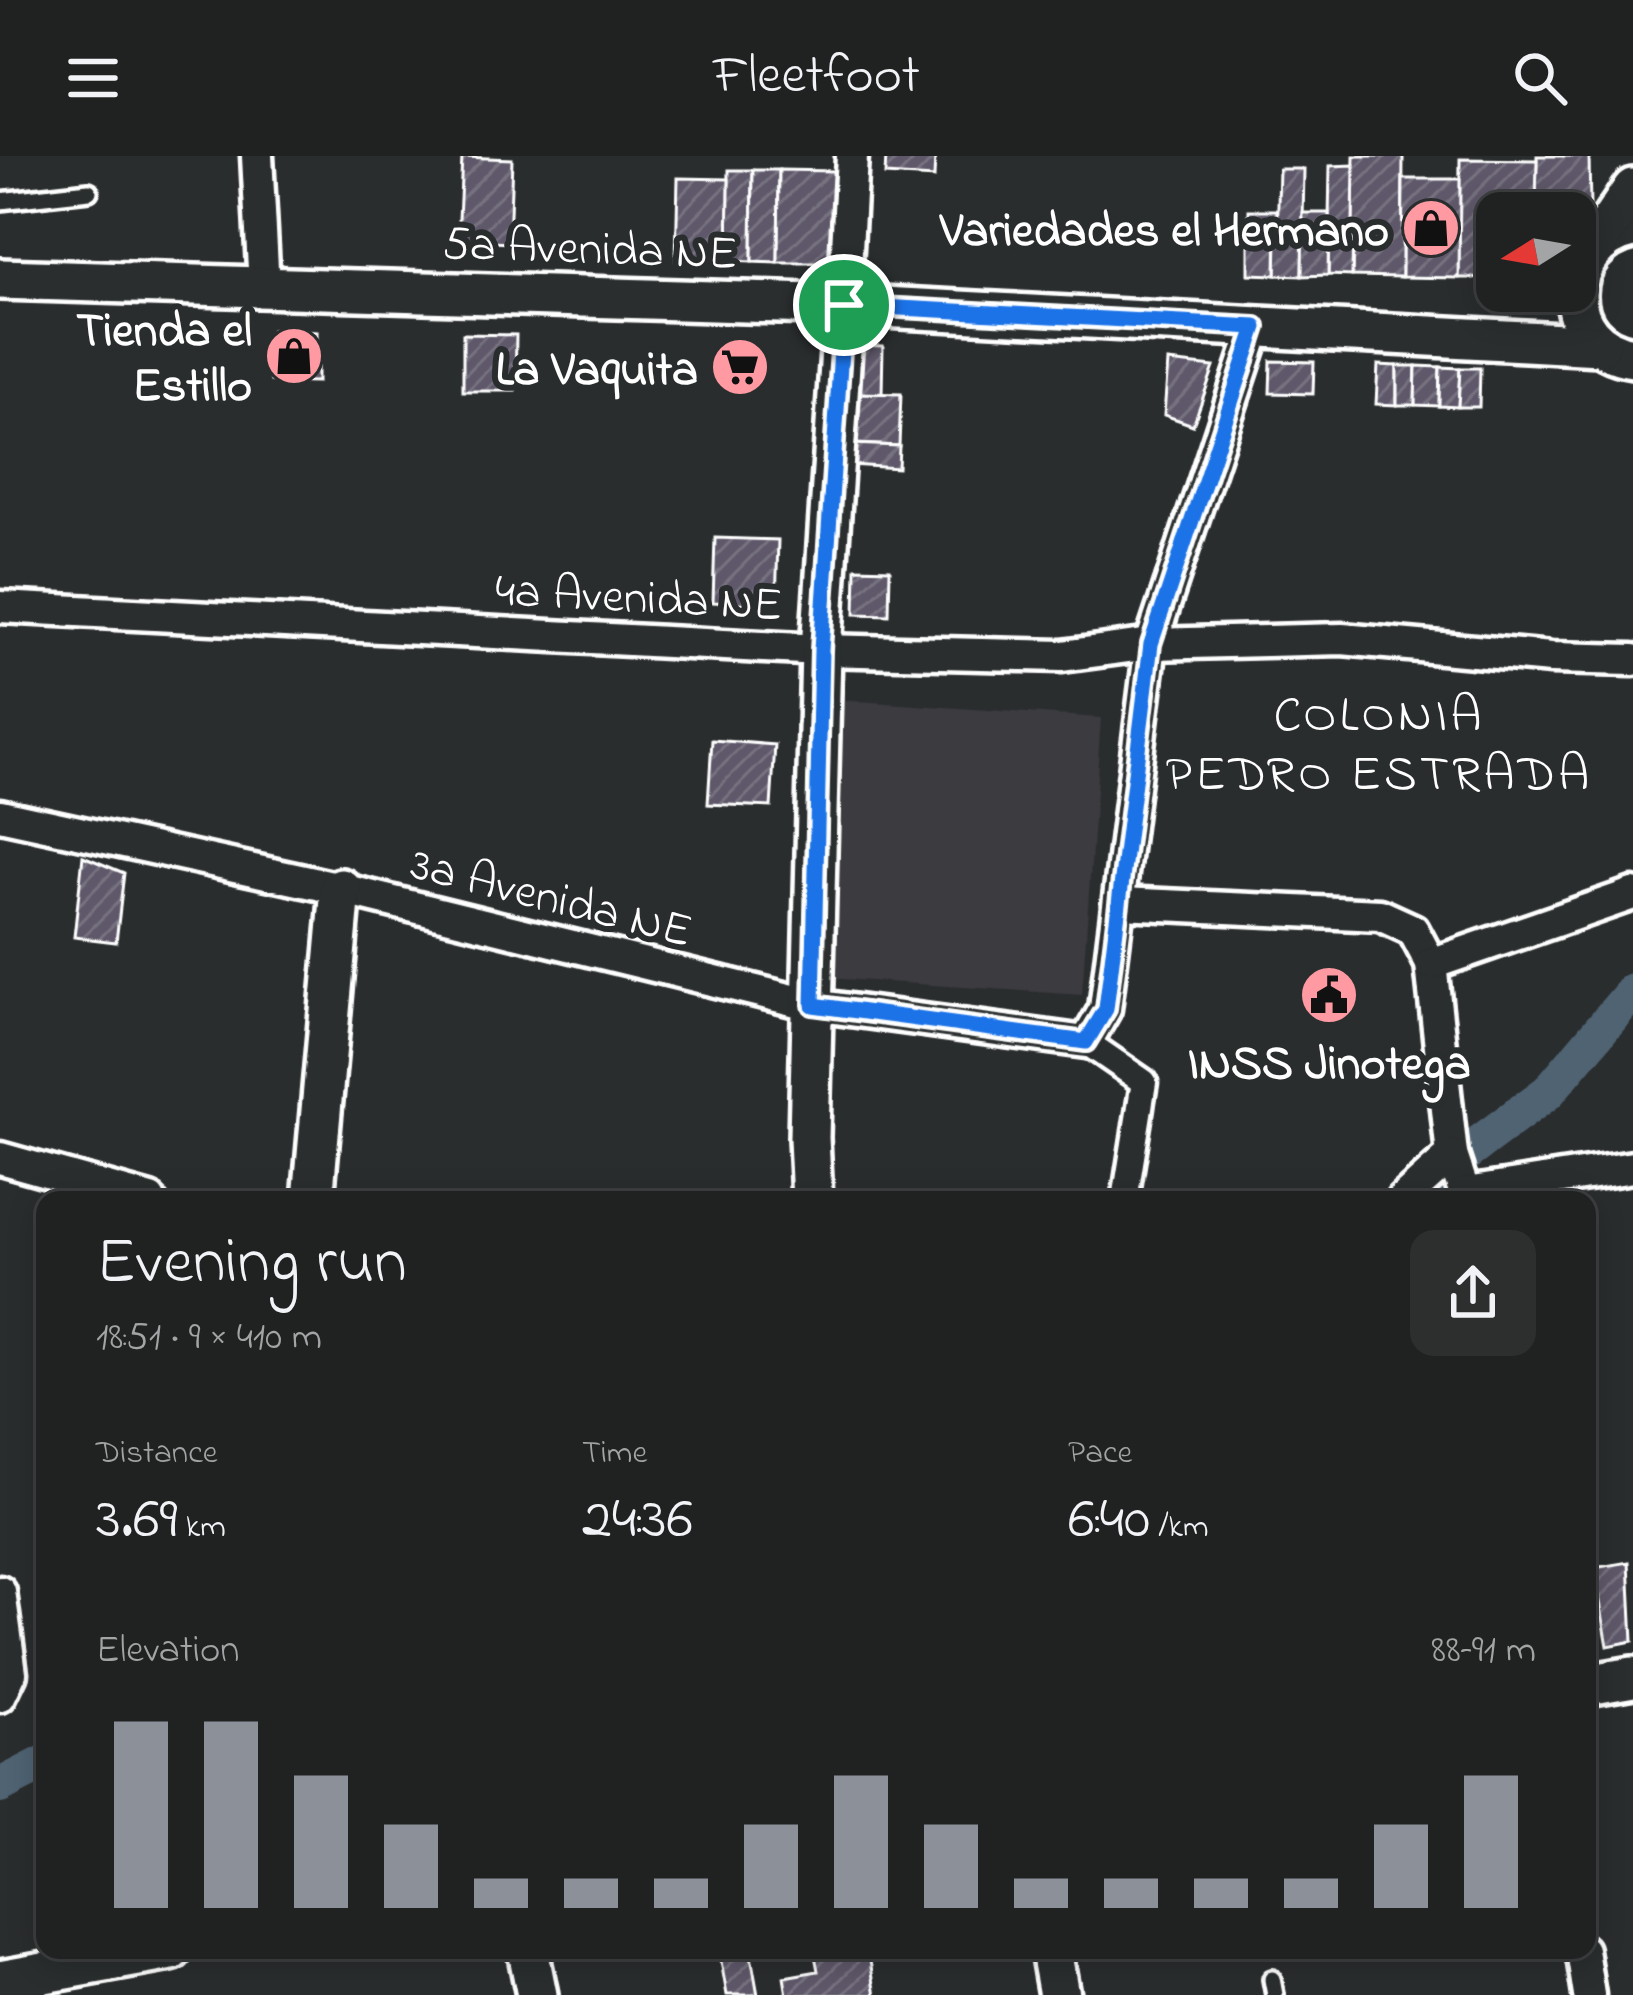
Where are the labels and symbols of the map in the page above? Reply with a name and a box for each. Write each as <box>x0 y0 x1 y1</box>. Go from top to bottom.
north arrow <box>1476 192 1596 312</box>
shop icon: Variedades el Hermano <box>1400 197 1462 259</box>
place label: Variedades el Hermano <box>939 198 1389 268</box>
street label: 5a Avenida NE <box>441 211 739 291</box>
pin <box>793 254 895 356</box>
place label: Tienda el Estillo <box>76 298 252 423</box>
shop icon: Tienda el Estillo <box>263 325 325 387</box>
supermarket icon: La Vaquita <box>709 336 771 398</box>
place label: La Vaquita <box>496 337 698 407</box>
street label: 4a Avenida NE <box>493 558 784 642</box>
district label: COLONIA PEDRO ESTRADA <box>1165 680 1593 814</box>
street label: 3a Avenida NE <box>403 831 699 969</box>
public building icon: INSS Jinotega <box>1298 964 1360 1026</box>
place label: INSS Jinotega <box>1187 1031 1471 1103</box>

